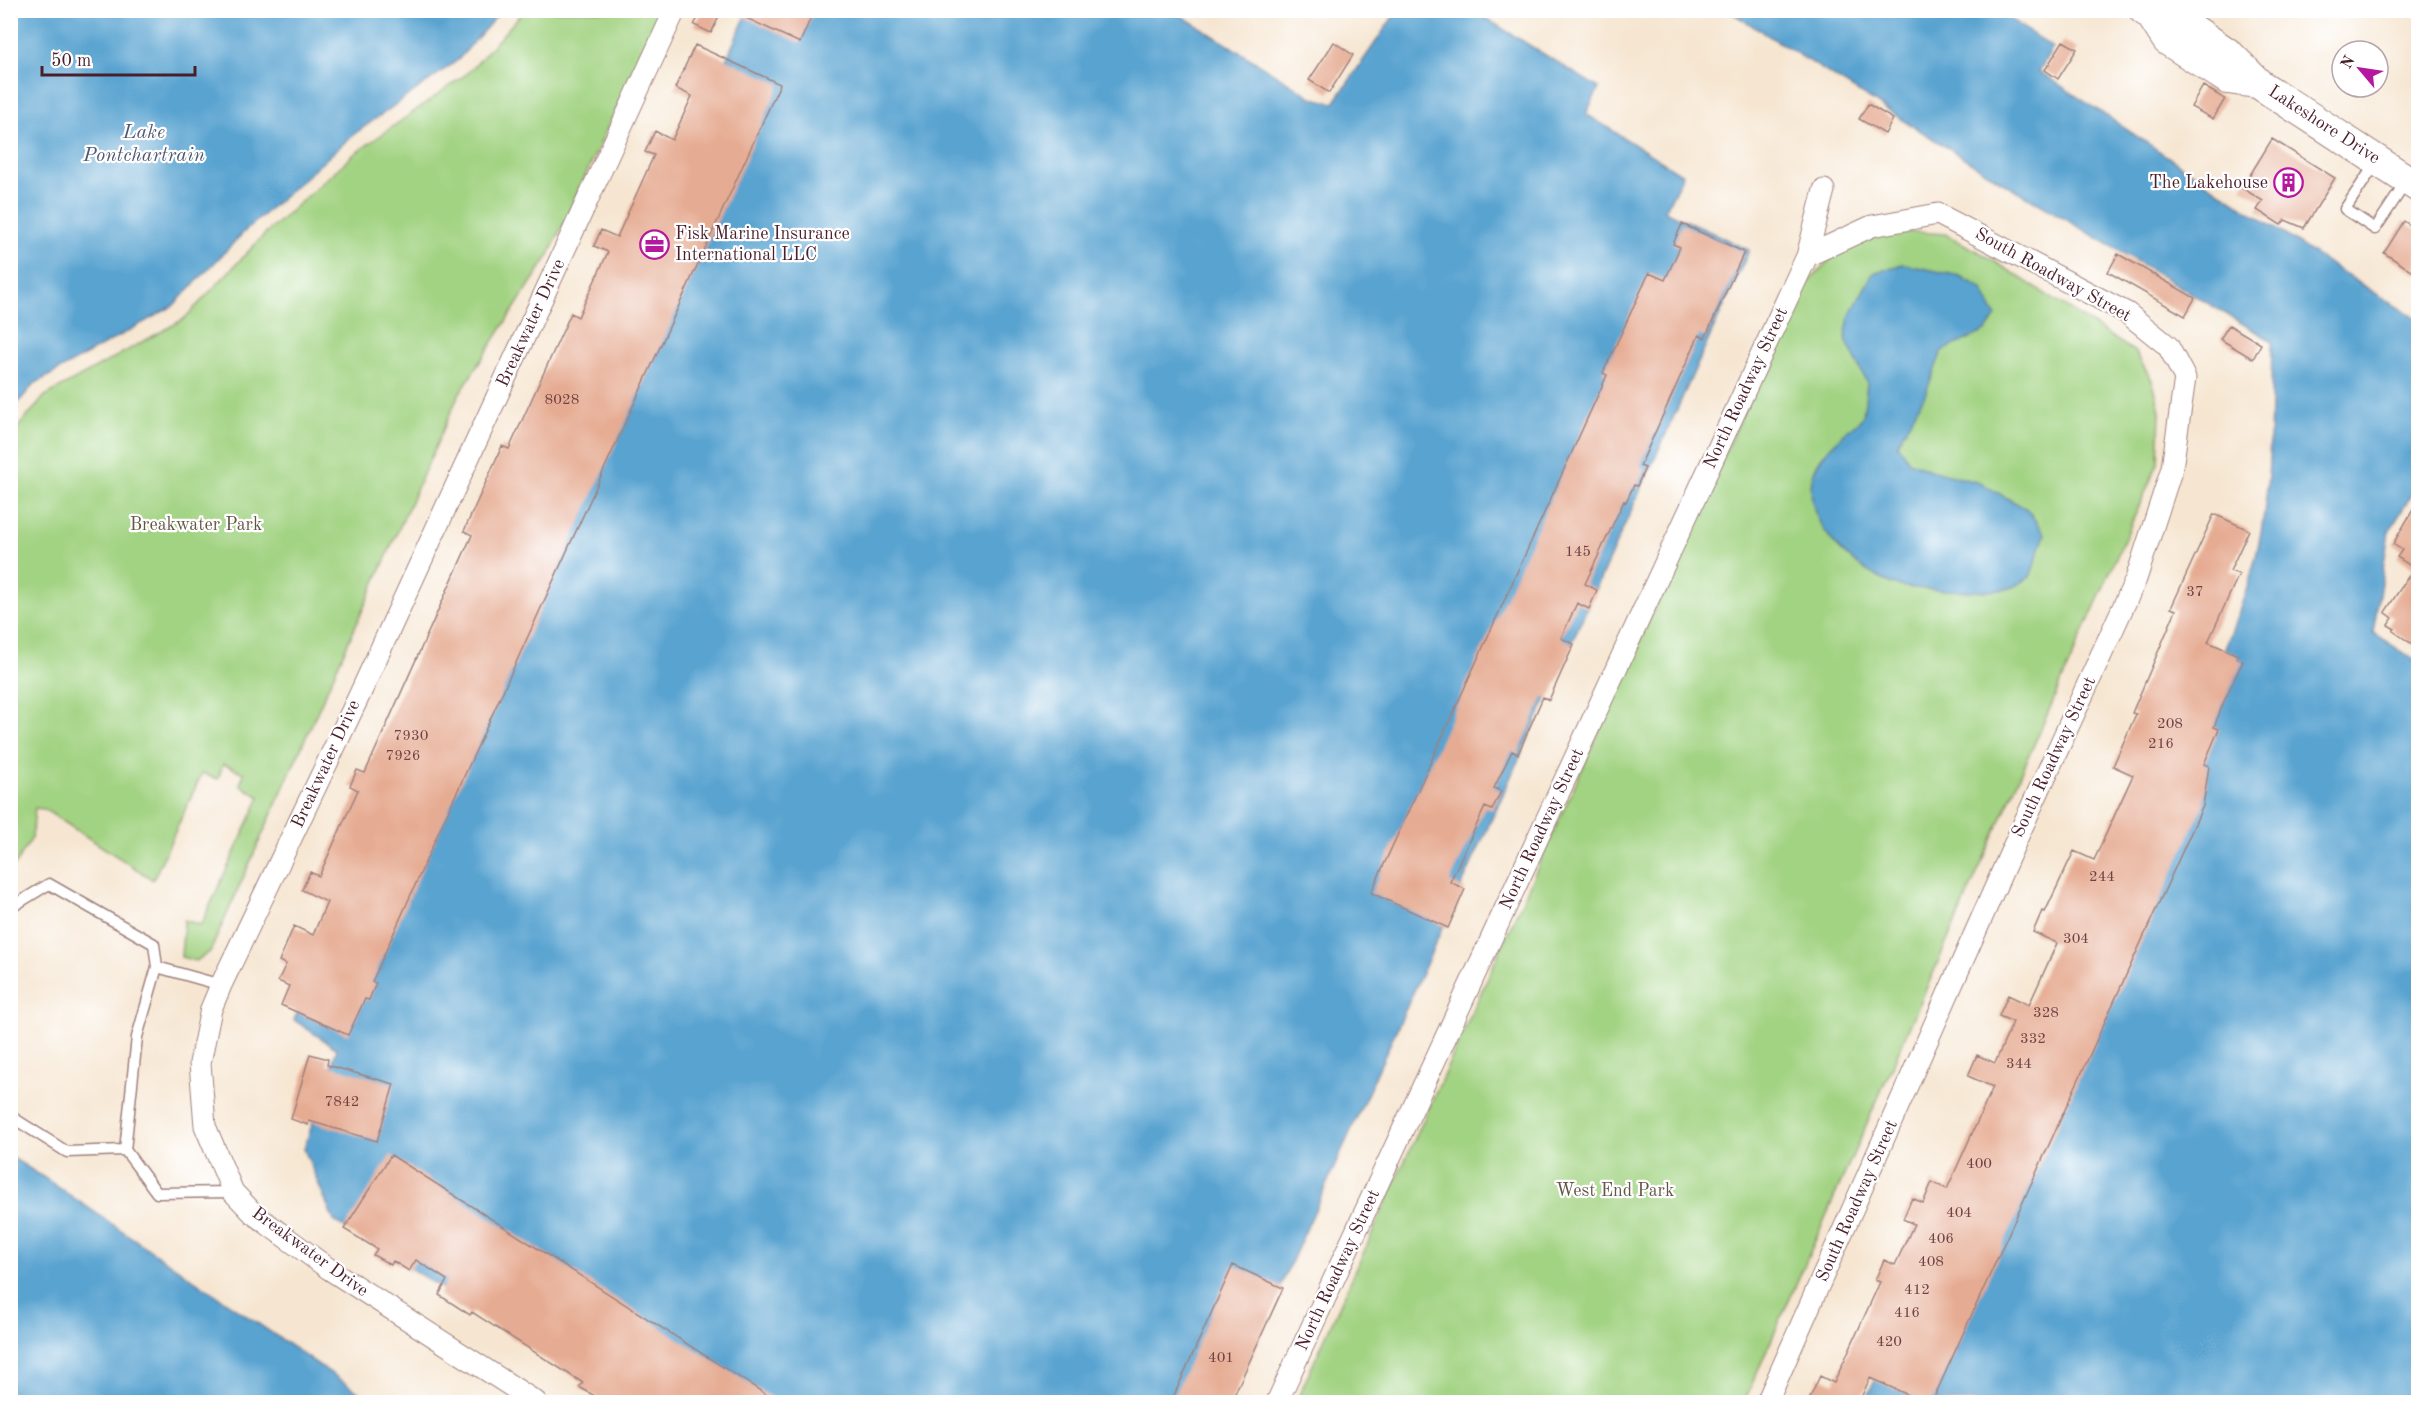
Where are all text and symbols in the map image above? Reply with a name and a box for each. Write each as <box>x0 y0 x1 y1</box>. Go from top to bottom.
scale bar <box>42 39 195 77</box>
north arrow <box>2330 39 2390 99</box>
text: 50 m <box>51 52 91 70</box>
text: N <box>2339 53 2359 72</box>
street label: Lakeshore Drive <box>2265 82 2383 168</box>
water label: Lake Pontchartrain <box>82 123 205 166</box>
building icon: The Lakehouse <box>2273 167 2305 199</box>
place label: The Lakehouse <box>2149 174 2268 192</box>
place label: Fisk Marine Insurance International LLC <box>675 225 850 264</box>
street label: South Roadway Street <box>1972 225 2134 325</box>
office icon: Fisk Marine Insurance International LLC <box>638 228 670 260</box>
street label: Breakwater Drive <box>494 256 568 390</box>
street label: North Roadway Street <box>1701 305 1791 471</box>
house number: 8028 <box>545 393 579 408</box>
park label: Breakwater Park <box>130 516 262 534</box>
house number: 145 <box>1565 545 1591 560</box>
house number: 37 <box>2186 585 2204 600</box>
street label: South Roadway Street <box>2009 674 2099 840</box>
street label: Breakwater Drive <box>289 697 363 831</box>
house number: 208 <box>2157 717 2183 732</box>
house number: 7930 <box>394 729 428 744</box>
house number: 216 <box>2148 737 2174 752</box>
street label: North Roadway Street <box>1497 746 1587 912</box>
house number: 7926 <box>386 749 420 764</box>
house number: 244 <box>2089 870 2115 885</box>
house number: 304 <box>2063 932 2089 947</box>
house number: 328 <box>2033 1006 2059 1021</box>
house number: 332 <box>2020 1032 2046 1047</box>
house number: 344 <box>2006 1057 2032 1072</box>
house number: 7842 <box>325 1095 359 1110</box>
street label: South Roadway Street <box>1813 1117 1901 1285</box>
house number: 400 <box>1966 1157 1992 1172</box>
park label: West End Park <box>1556 1182 1674 1200</box>
street label: North Roadway Street <box>1293 1187 1383 1353</box>
street label: Breakwater Drive <box>249 1204 371 1300</box>
house number: 404 <box>1946 1206 1972 1221</box>
house number: 406 <box>1928 1232 1954 1247</box>
house number: 408 <box>1918 1255 1944 1270</box>
house number: 412 <box>1904 1283 1930 1298</box>
house number: 416 <box>1894 1306 1920 1321</box>
house number: 420 <box>1876 1335 1902 1350</box>
house number: 401 <box>1208 1351 1234 1366</box>

